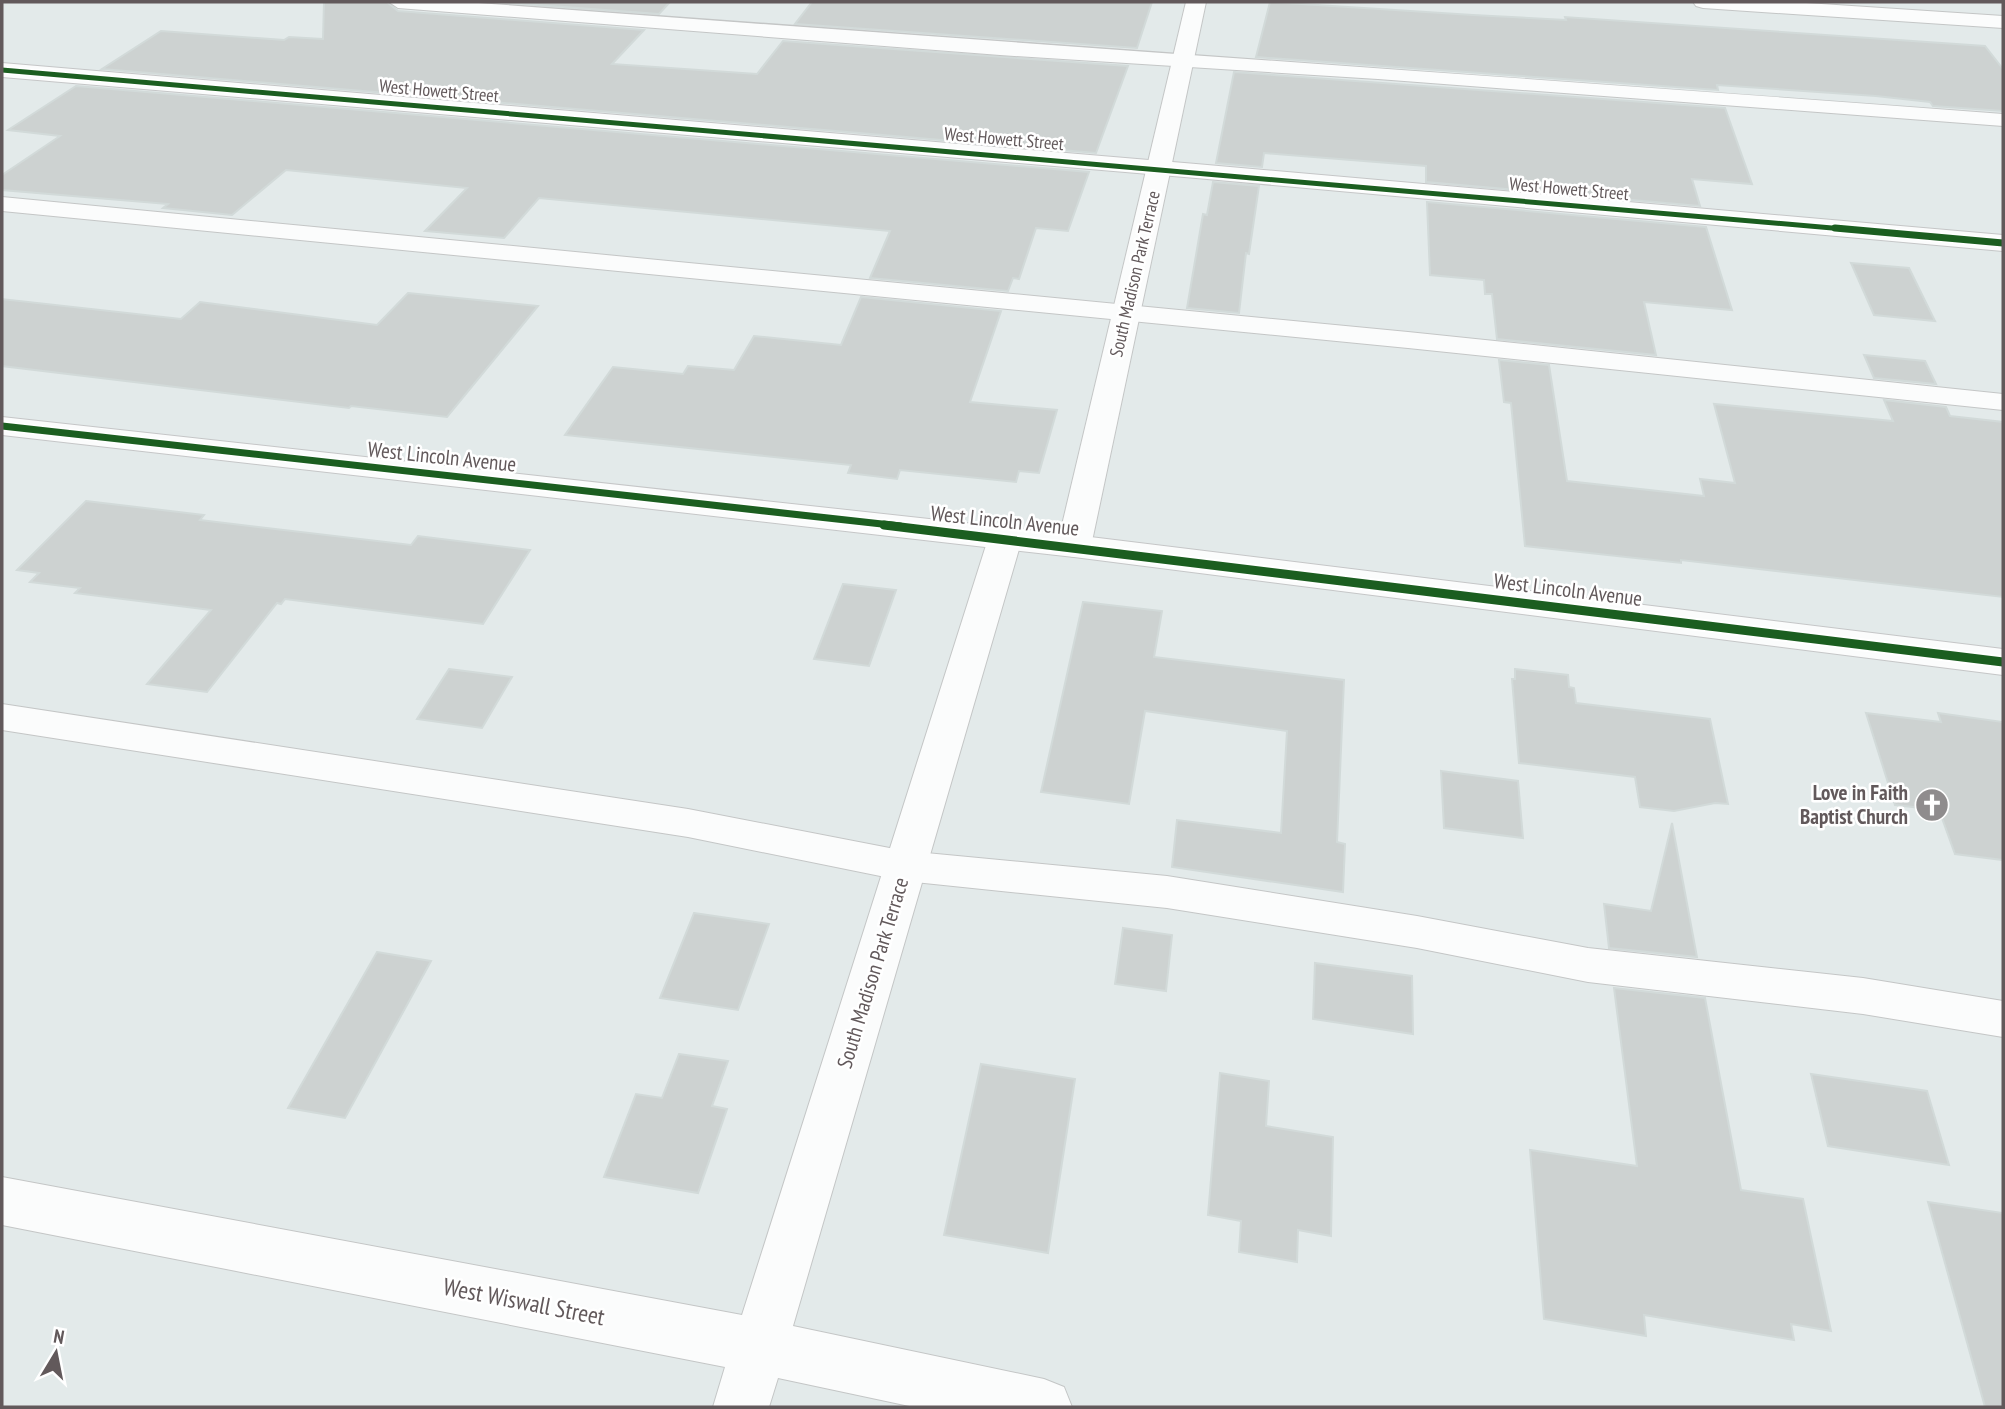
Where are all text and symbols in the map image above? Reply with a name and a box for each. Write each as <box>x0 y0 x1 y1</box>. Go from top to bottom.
street label: West Howett Street <box>378 74 500 107</box>
street label: West Howett Street <box>943 122 1065 155</box>
street label: West Howett Street <box>1508 172 1630 205</box>
street label: South Madison Park Terrace <box>1104 189 1165 359</box>
street label: West Lincoln Avenue <box>366 435 518 478</box>
street label: West Lincoln Avenue <box>929 499 1081 542</box>
street label: West Lincoln Avenue <box>1492 567 1644 612</box>
place label: Love in Faith Baptist Church <box>1800 779 1908 830</box>
church icon: Love in Faith Baptist Church <box>1913 786 1951 824</box>
street label: South Madison Park Terrace <box>831 874 914 1072</box>
street label: West Wiswall Street <box>441 1271 608 1332</box>
north arrow <box>21 1318 91 1388</box>
text: N <box>52 1324 66 1349</box>

